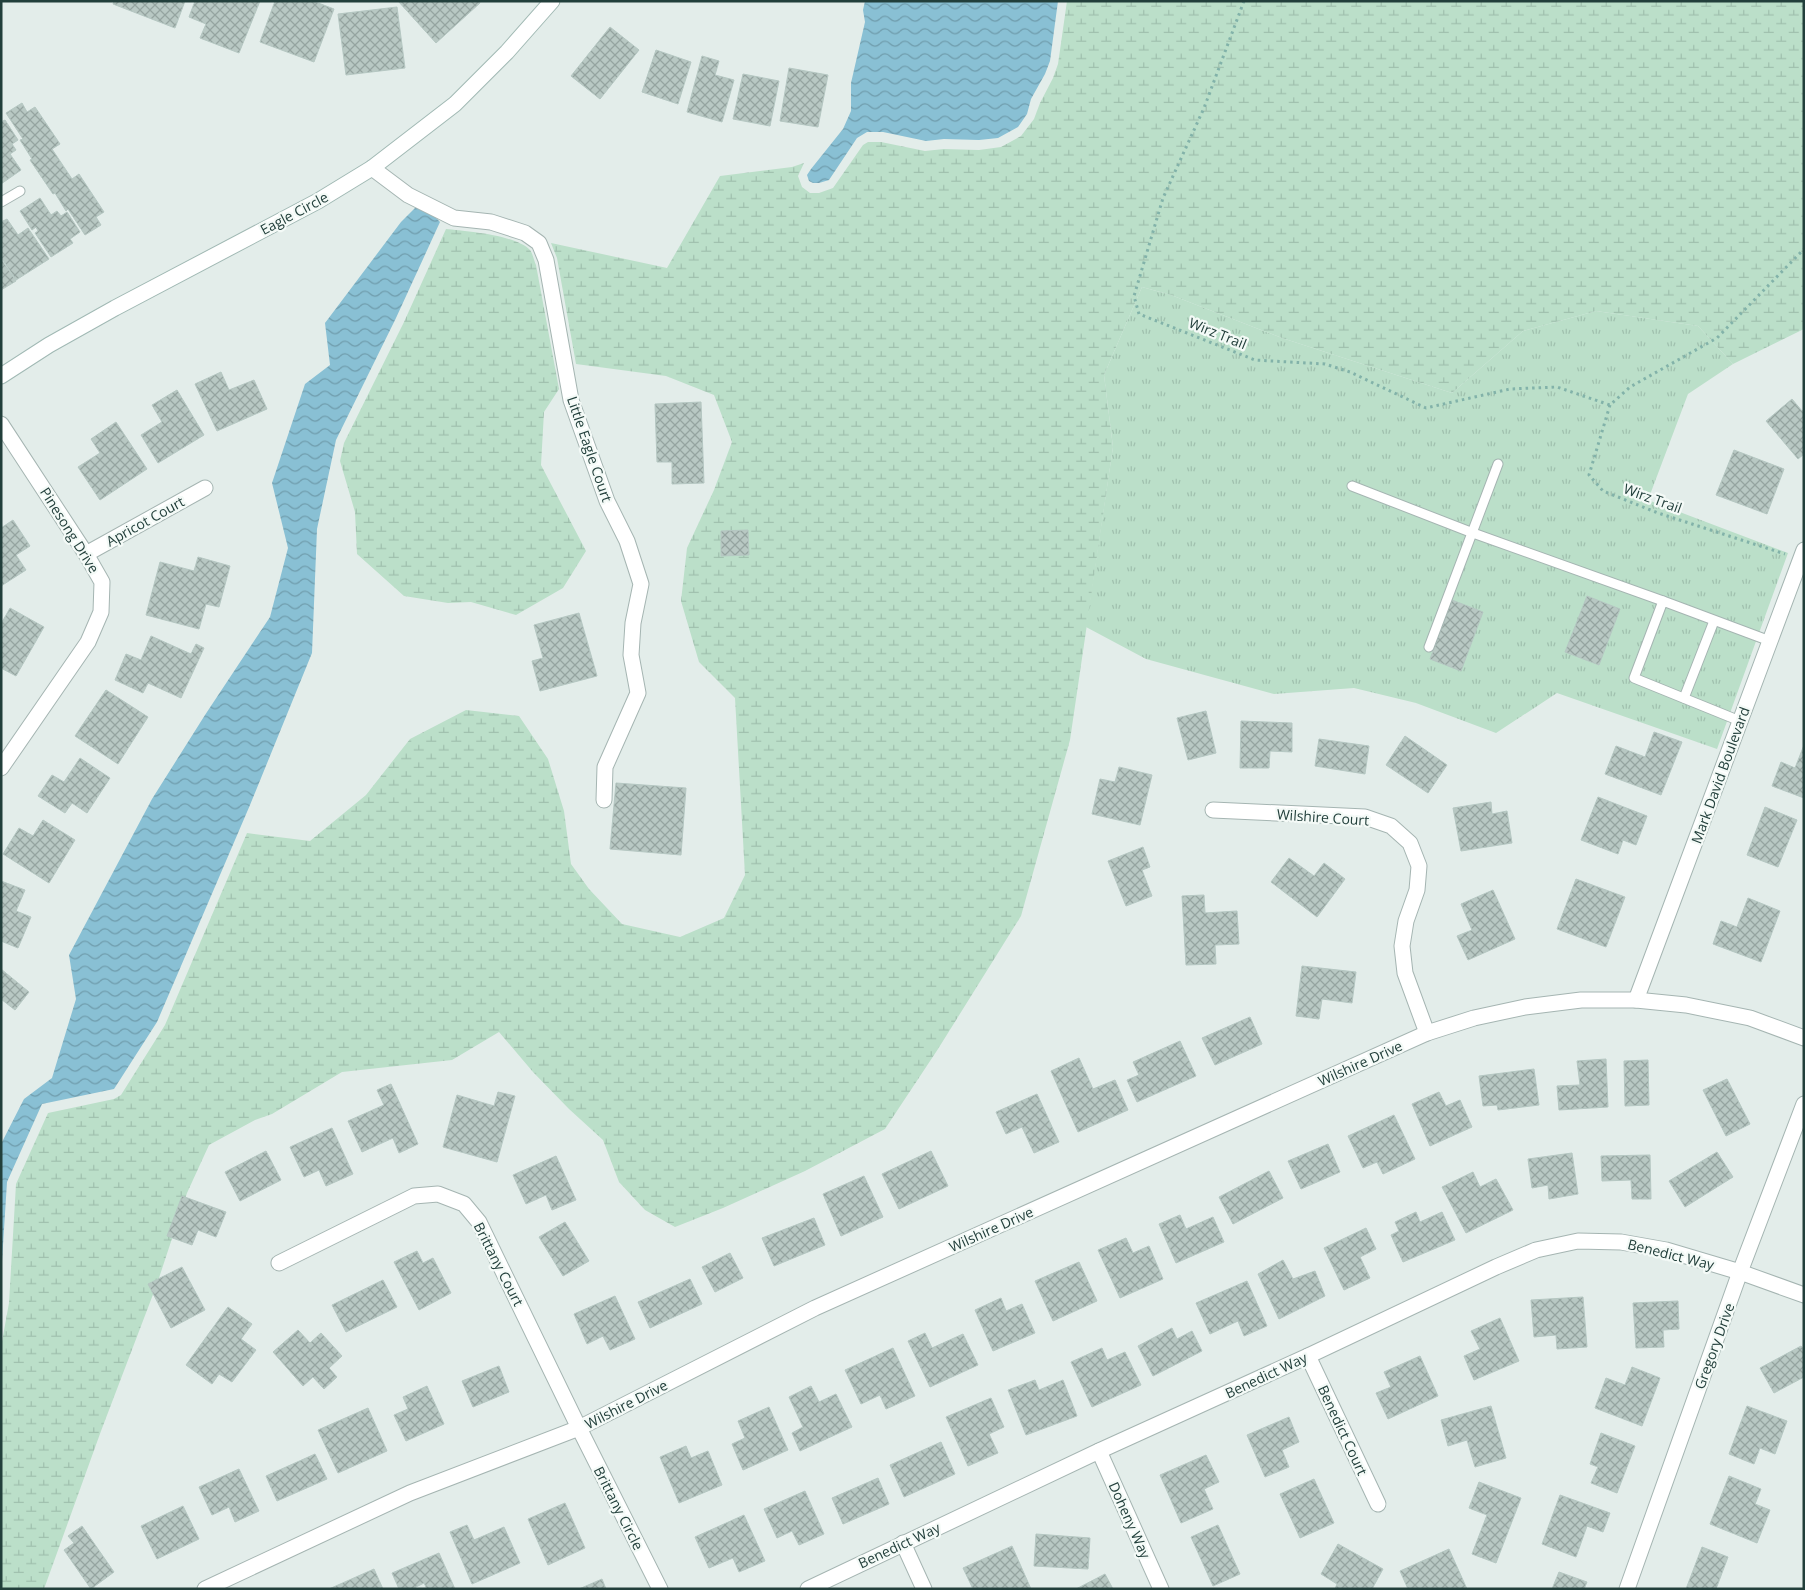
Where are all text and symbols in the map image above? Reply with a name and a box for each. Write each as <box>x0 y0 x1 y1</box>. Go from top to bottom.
street label: Eagle Circle <box>257 187 331 239</box>
street label: Wirz Trail <box>1186 313 1250 353</box>
street label: Little Eagle Court <box>563 394 617 504</box>
street label: Wirz Trail <box>1621 479 1685 517</box>
street label: Pinesong Drive <box>36 484 104 577</box>
street label: Apricot Court <box>102 492 188 550</box>
street label: Mark David Boulevard <box>1686 704 1754 846</box>
street label: Wilshire Court <box>1276 804 1370 830</box>
street label: Wilshire Drive <box>1315 1036 1405 1090</box>
street label: Wilshire Drive <box>946 1202 1036 1256</box>
street label: Brittany Court <box>470 1219 528 1309</box>
street label: Benedict Way <box>1626 1234 1717 1274</box>
street label: Gregory Drive <box>1690 1300 1738 1392</box>
street label: Benedict Way <box>1222 1347 1311 1402</box>
street label: Wilshire Drive <box>581 1375 671 1433</box>
street label: Benedict Court <box>1314 1382 1372 1478</box>
street label: Brittany Circle <box>590 1463 648 1553</box>
street label: Doheny Way <box>1105 1479 1156 1562</box>
street label: Benedict Way <box>855 1517 944 1572</box>

